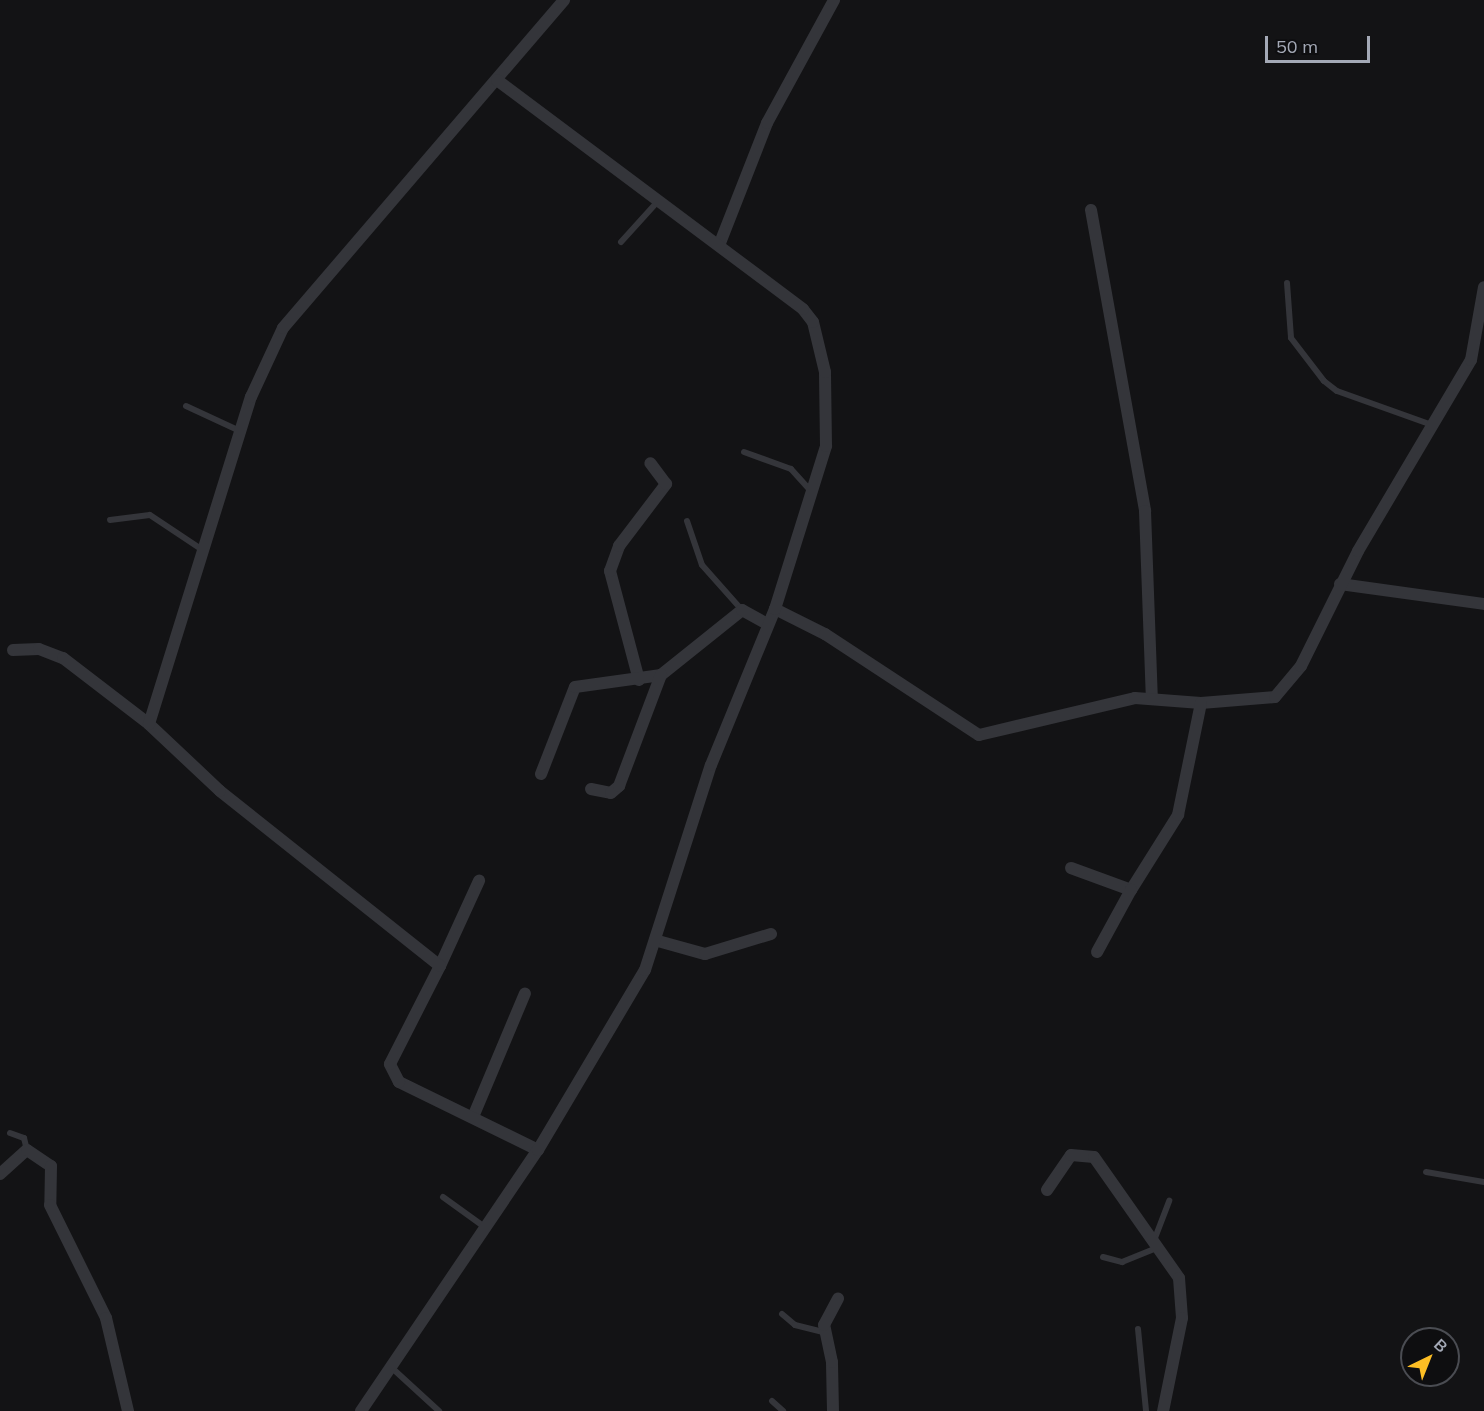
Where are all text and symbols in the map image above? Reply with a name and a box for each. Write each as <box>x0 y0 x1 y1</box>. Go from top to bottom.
scale bar <box>1268 24 1373 62</box>
text: 50 m <box>1276 35 1318 58</box>
north arrow <box>1400 1327 1460 1387</box>
text: B <box>1430 1334 1452 1356</box>

